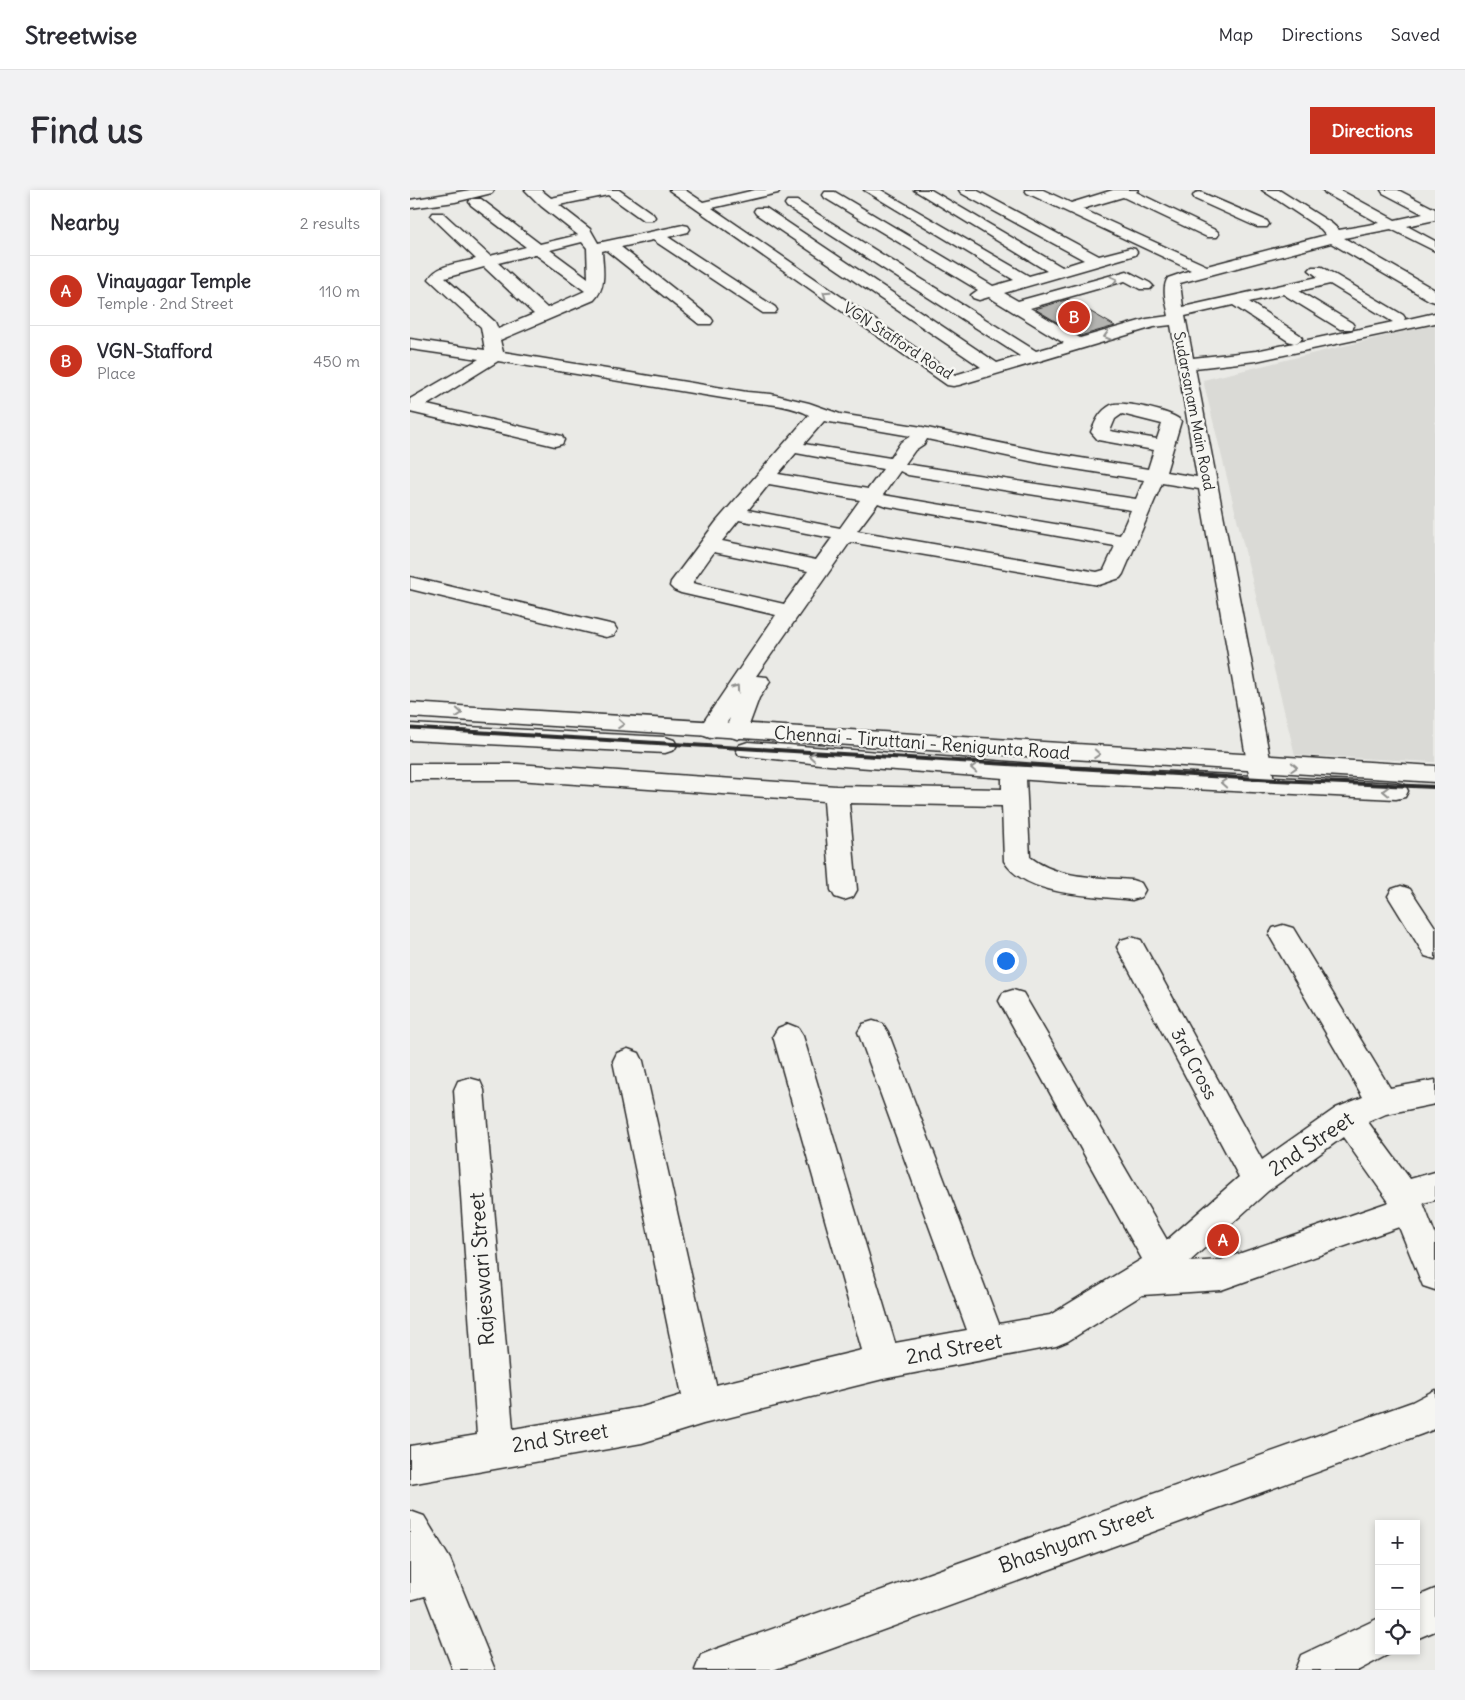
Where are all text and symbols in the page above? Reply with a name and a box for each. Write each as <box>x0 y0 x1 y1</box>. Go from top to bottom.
text: Streetwise <box>25 20 137 50</box>
text: Map <box>1218 23 1253 46</box>
text: Directions <box>1281 23 1363 46</box>
text: Saved <box>1391 23 1440 46</box>
button: Directions <box>1310 107 1435 154</box>
text: Find us <box>30 108 143 152</box>
text: Nearby <box>50 209 120 236</box>
text: 2 results <box>300 213 360 233</box>
text: Vinayagar Temple <box>97 269 251 293</box>
one-way arrow <box>1109 275 1118 286</box>
text: A <box>61 281 71 301</box>
text: 110 m <box>319 281 360 301</box>
one-way arrow <box>822 290 831 300</box>
text: Temple · 2nd Street <box>97 293 233 313</box>
street label: VGN Stafford Road <box>840 298 957 383</box>
pin: B <box>1058 298 1090 336</box>
one-way arrow <box>1103 330 1111 340</box>
street label: Sudarsanam Main Road <box>1170 330 1219 492</box>
text: VGN-Stafford <box>97 339 212 363</box>
text: B <box>61 351 71 371</box>
text: 450 m <box>313 351 360 371</box>
text: Place <box>97 363 136 383</box>
one-way arrow <box>730 684 739 694</box>
one-way arrow <box>455 708 463 719</box>
one-way arrow <box>617 718 625 729</box>
street label: Chennai - Tiruttani - Renigunta Road <box>773 721 1071 764</box>
one-way arrow <box>1094 748 1102 759</box>
one-way arrow <box>808 751 816 762</box>
one-way arrow <box>1291 761 1299 772</box>
one-way arrow <box>970 762 978 773</box>
one-way arrow <box>1220 778 1228 789</box>
one-way arrow <box>1382 785 1390 796</box>
your location <box>993 948 1019 974</box>
street label: 3rd Cross <box>1166 1024 1223 1103</box>
street label: 2nd Street <box>1263 1105 1359 1182</box>
street label: Rajeswari Street <box>463 1191 500 1347</box>
pin: A <box>1207 1221 1239 1259</box>
street label: 2nd Street <box>904 1327 1004 1370</box>
street label: 2nd Street <box>510 1417 610 1458</box>
street label: Bhashyam Street <box>995 1498 1157 1579</box>
map controls <box>1375 1520 1420 1655</box>
button: + <box>1375 1520 1420 1565</box>
button: − <box>1375 1565 1420 1610</box>
button: locate <box>1375 1610 1420 1655</box>

